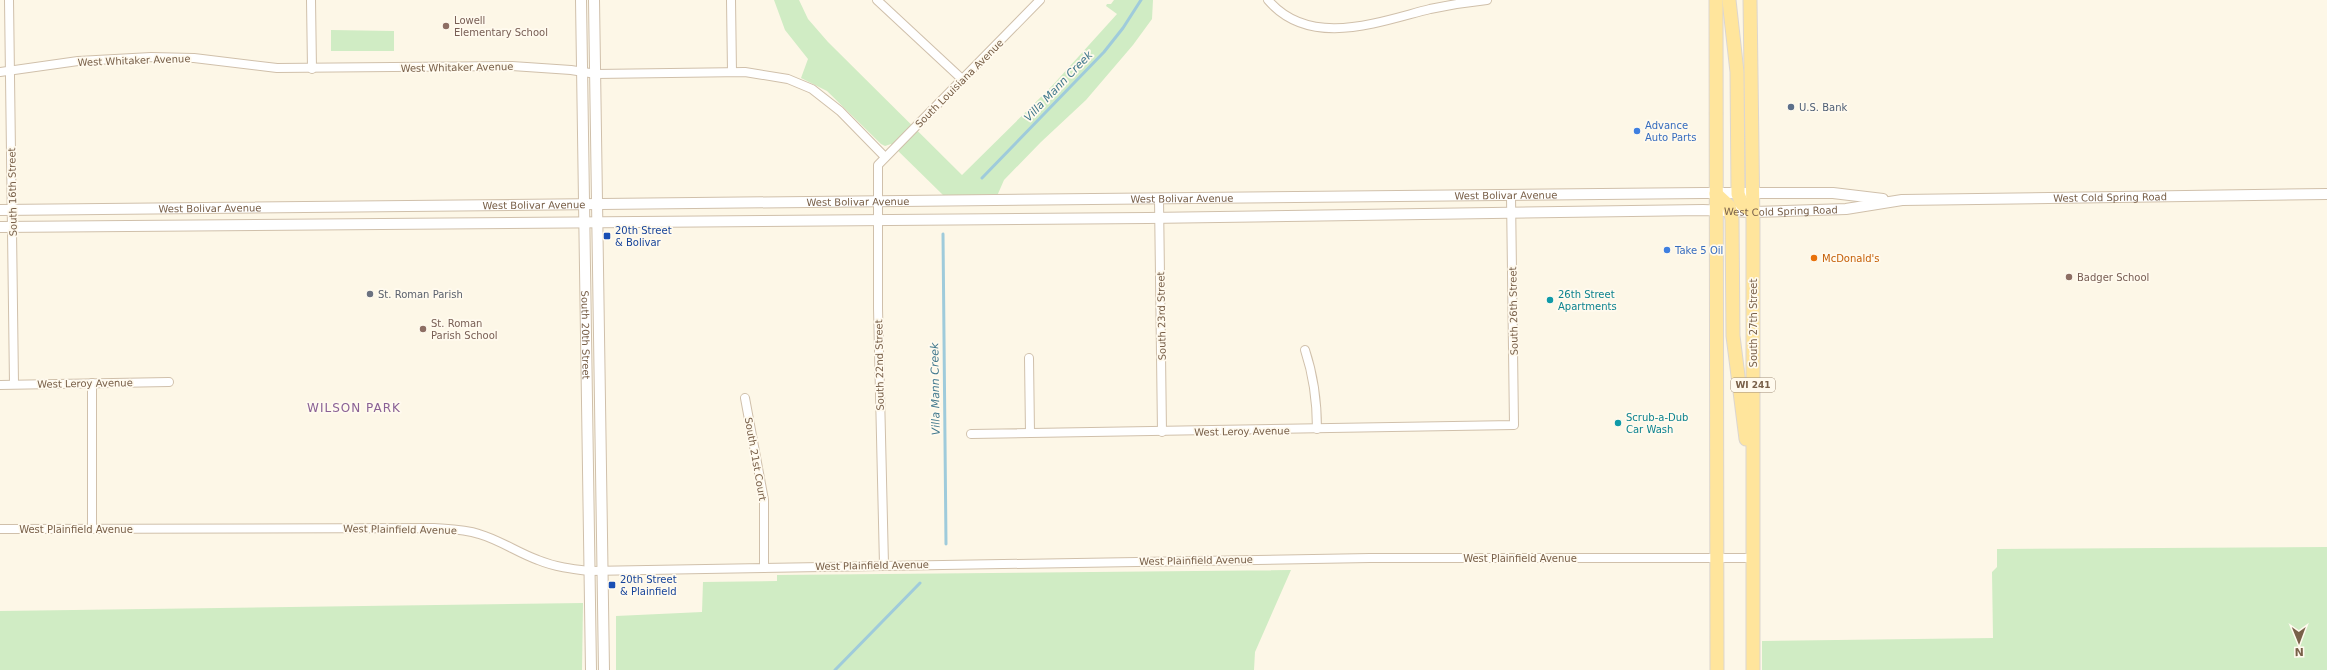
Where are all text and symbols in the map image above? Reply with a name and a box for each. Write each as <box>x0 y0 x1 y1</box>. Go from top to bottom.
place label: Lowell Elementary School <box>454 15 548 38</box>
marker: Lowell Elementary School <box>441 21 451 31</box>
street label: South Louisiana Avenue <box>913 37 1006 130</box>
water label: Villa Mann Creek <box>1021 48 1096 124</box>
street label: West Whitaker Avenue <box>77 53 191 68</box>
street label: West Whitaker Avenue <box>400 61 514 74</box>
marker: U.S. Bank <box>1786 102 1796 112</box>
place label: U.S. Bank <box>1799 102 1848 113</box>
place label: Advance Auto Parts <box>1645 120 1696 143</box>
marker: Advance Auto Parts <box>1632 126 1642 136</box>
street label: South 16th Street <box>6 147 19 236</box>
street label: West Bolivar Avenue <box>1454 189 1557 201</box>
street label: West Cold Spring Road <box>2053 191 2167 204</box>
street label: West Bolivar Avenue <box>1130 193 1233 205</box>
street label: West Bolivar Avenue <box>806 196 909 208</box>
street label: West Bolivar Avenue <box>482 199 585 211</box>
street label: West Bolivar Avenue <box>158 202 262 214</box>
street label: West Cold Spring Road <box>1724 204 1838 218</box>
place label: 20th Street & Bolivar <box>615 225 672 248</box>
marker: 20th Street & Bolivar <box>602 231 612 241</box>
marker: Take 5 Oil <box>1662 245 1672 255</box>
place label: Take 5 Oil <box>1674 245 1723 256</box>
marker: McDonald's <box>1809 253 1819 263</box>
place label: McDonald's <box>1822 253 1880 264</box>
street label: South 26th Street <box>1507 266 1520 355</box>
street label: South 23rd Street <box>1155 271 1168 360</box>
marker: Badger School <box>2064 272 2074 282</box>
place label: Badger School <box>2077 272 2149 283</box>
street label: South 27th Street <box>1748 279 1759 367</box>
marker: St. Roman Parish <box>365 289 375 299</box>
place label: St. Roman Parish <box>378 289 463 300</box>
place label: 26th Street Apartments <box>1558 289 1617 312</box>
street label: South 20th Street <box>579 290 592 380</box>
marker: 26th Street Apartments <box>1545 295 1555 305</box>
place label: St. Roman Parish School <box>431 318 498 341</box>
street label: South 22nd Street <box>873 319 886 411</box>
marker: St. Roman Parish School <box>418 324 428 334</box>
water label: Villa Mann Creek <box>928 342 943 435</box>
street label: West Leroy Avenue <box>37 377 133 390</box>
road number: WI 241 <box>1731 378 1775 392</box>
district label: WILSON PARK <box>307 401 401 415</box>
place label: Scrub-a-Dub Car Wash <box>1626 412 1688 435</box>
street label: South 21st Court <box>743 416 768 502</box>
marker: Scrub-a-Dub Car Wash <box>1613 418 1623 428</box>
street label: West Leroy Avenue <box>1194 425 1290 438</box>
street label: West Plainfield Avenue <box>343 523 457 536</box>
street label: West Plainfield Avenue <box>19 524 133 535</box>
street label: West Plainfield Avenue <box>1463 553 1577 564</box>
street label: West Plainfield Avenue <box>1139 554 1253 567</box>
street label: West Plainfield Avenue <box>815 559 929 572</box>
place label: 20th Street & Plainfield <box>620 574 677 597</box>
marker: 20th Street & Plainfield <box>607 580 617 590</box>
north arrow <box>2279 622 2319 662</box>
text: N <box>2294 645 2304 658</box>

